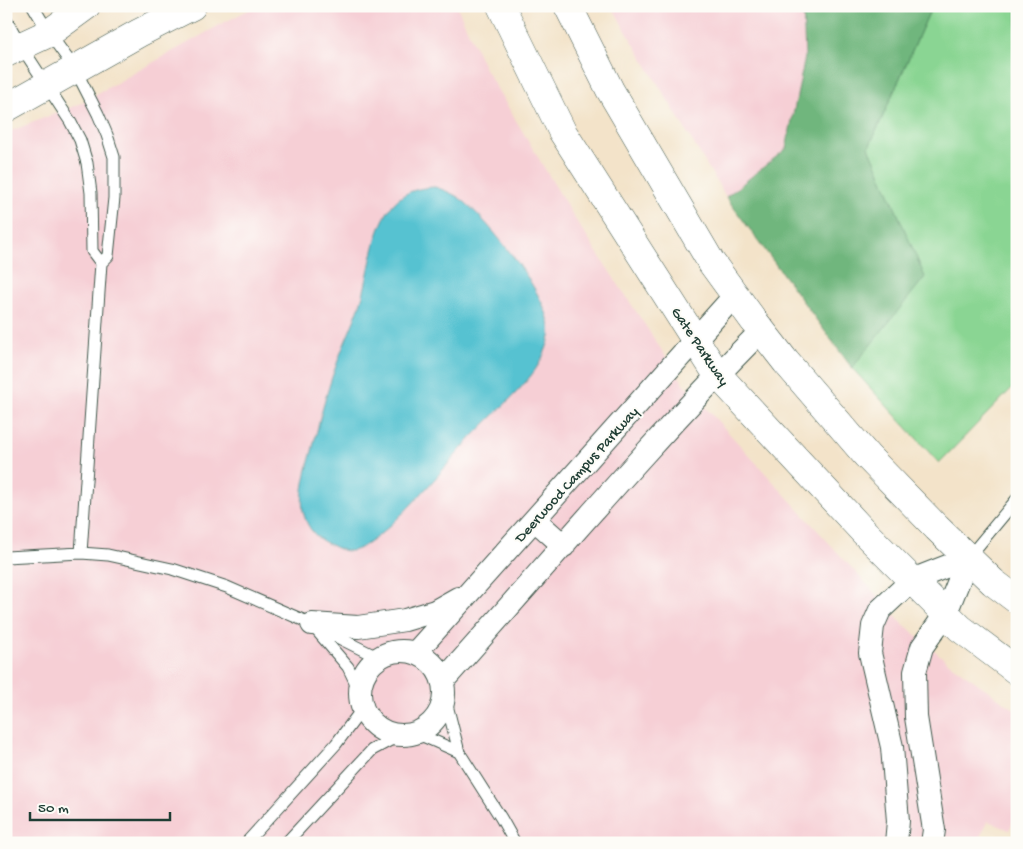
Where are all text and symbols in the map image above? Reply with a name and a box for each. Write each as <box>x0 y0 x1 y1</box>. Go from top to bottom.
street label: Gate Parkway <box>666 304 733 390</box>
street label: Deerwood Campus Parkway <box>511 403 644 548</box>
scale bar <box>30 789 170 821</box>
text: 50 m <box>38 800 69 818</box>

